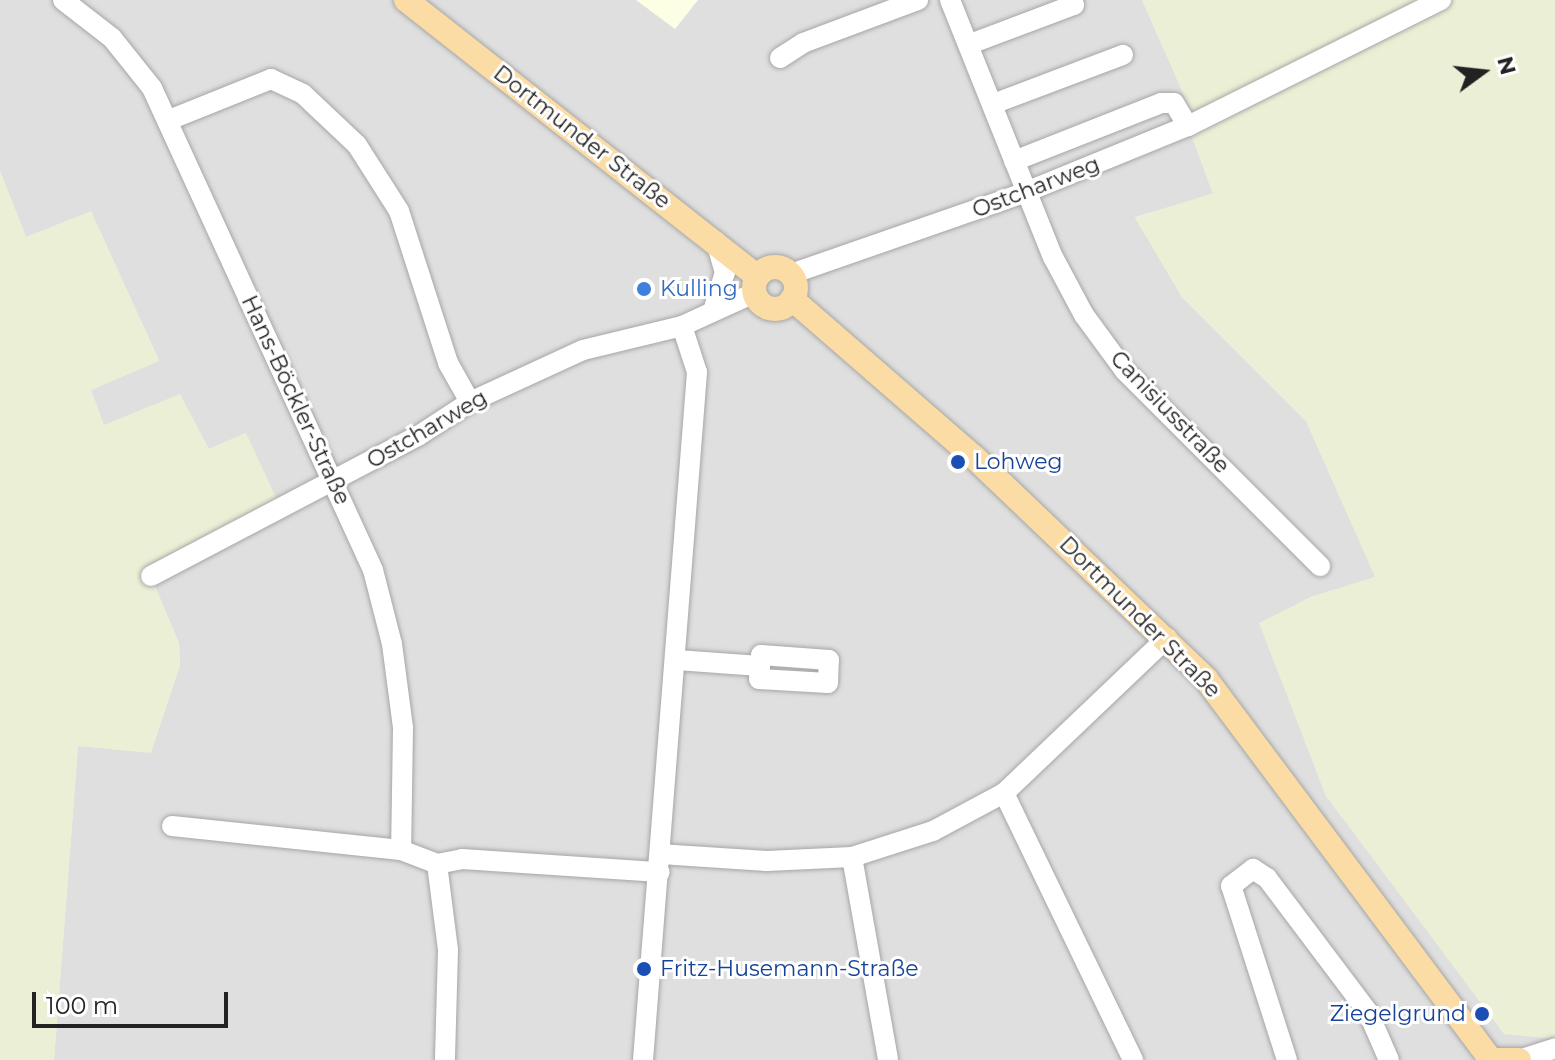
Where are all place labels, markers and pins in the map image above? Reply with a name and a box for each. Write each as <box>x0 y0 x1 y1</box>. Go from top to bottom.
place label: Kulling <box>660 276 738 302</box>
marker: Kulling <box>635 280 653 298</box>
place label: Lohweg <box>974 449 1063 475</box>
marker: Lohweg <box>949 453 967 471</box>
place label: Fritz-Husemann-Straße <box>660 956 918 982</box>
marker: Fritz-Husemann-Straße <box>635 960 653 978</box>
place label: Ziegelgrund <box>1330 1001 1466 1027</box>
marker: Ziegelgrund <box>1473 1005 1491 1023</box>

